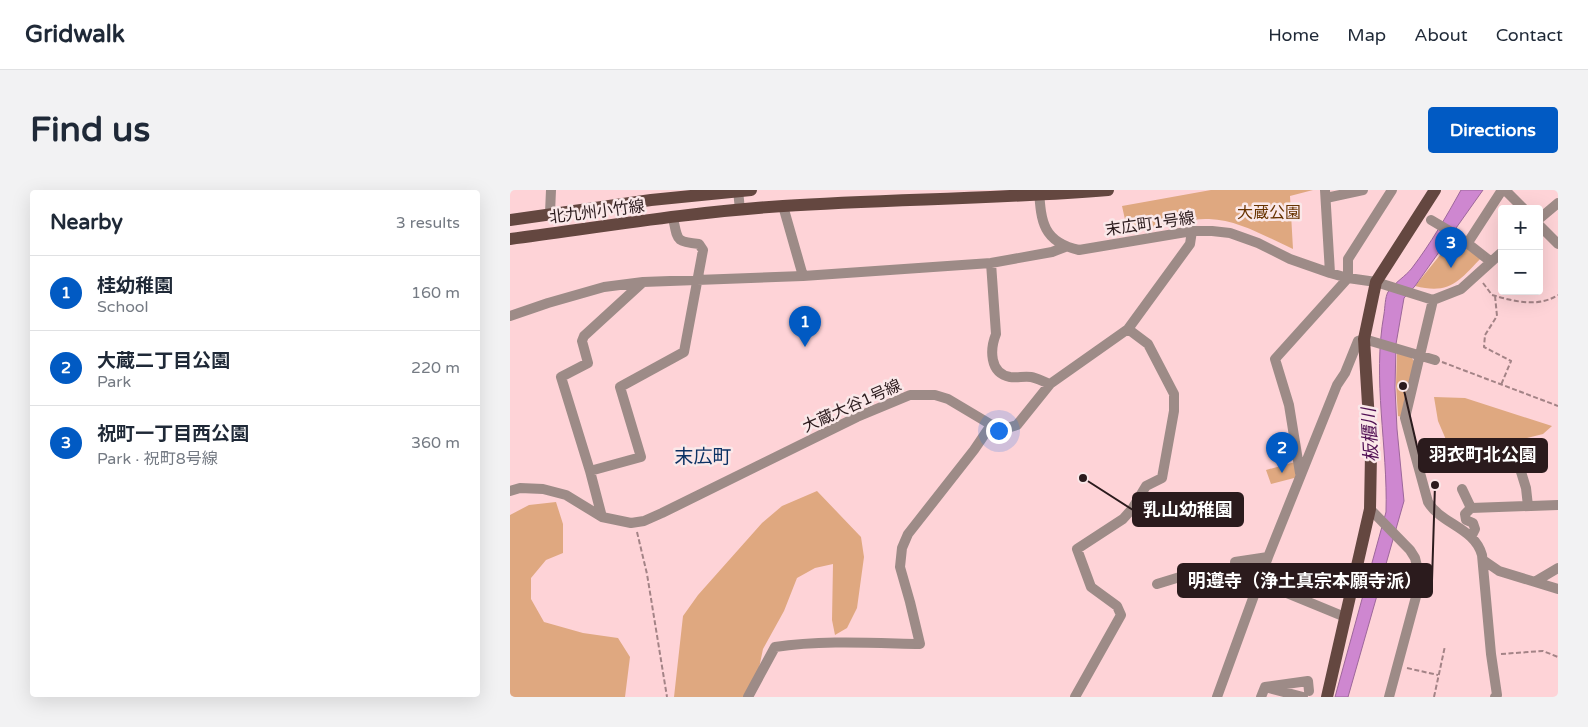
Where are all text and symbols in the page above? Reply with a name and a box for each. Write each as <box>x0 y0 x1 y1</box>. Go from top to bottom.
text: Gridwalk <box>25 20 125 49</box>
text: Home <box>1268 24 1319 46</box>
text: Map <box>1347 24 1386 46</box>
text: About <box>1414 24 1468 46</box>
text: Contact <box>1496 24 1563 46</box>
button: Directions <box>1428 107 1558 153</box>
text: Find us <box>30 109 150 151</box>
street label: 北九州小竹線 <box>548 196 646 228</box>
park label: 大蔵公園 <box>1237 203 1301 223</box>
map controls <box>1498 205 1543 295</box>
button: + <box>1498 205 1543 250</box>
street label: 末広町1号線 <box>1104 208 1196 240</box>
text: Nearby <box>50 210 123 235</box>
text: 3 results <box>396 213 460 233</box>
pin: 3 <box>1435 227 1467 268</box>
button: − <box>1498 250 1543 295</box>
text: 桂幼稚園 <box>97 275 173 297</box>
text: 1 <box>61 283 71 303</box>
text: 160 m <box>411 283 460 303</box>
text: School <box>97 297 149 317</box>
pin: 1 <box>789 306 821 347</box>
text: 大蔵二丁目公園 <box>97 350 230 372</box>
text: 2 <box>61 358 71 378</box>
text: 220 m <box>411 358 460 378</box>
text: Park <box>97 372 131 392</box>
street label: 大蔵大谷1号線 <box>799 375 905 437</box>
water label: 板櫃川 <box>1357 405 1382 463</box>
your location <box>986 418 1012 444</box>
text: 祝町一丁目西公園 <box>97 423 249 445</box>
pin: 2 <box>1266 432 1298 473</box>
text: 3 <box>61 433 71 453</box>
text: 360 m <box>411 433 460 453</box>
callout: 羽衣町北公園 <box>1419 439 1547 472</box>
text: 羽衣町北公園 <box>1429 444 1537 466</box>
district label: 末広町 <box>674 446 732 468</box>
text: Park · 祝町8号線 <box>97 449 218 469</box>
callout: 乳山幼稚園 <box>1133 493 1243 526</box>
text: 乳山幼稚園 <box>1143 499 1233 521</box>
callout: 明遵寺（浄土真宗本願寺派） <box>1178 564 1432 597</box>
text: 明遵寺（浄土真宗本願寺派） <box>1188 570 1422 592</box>

